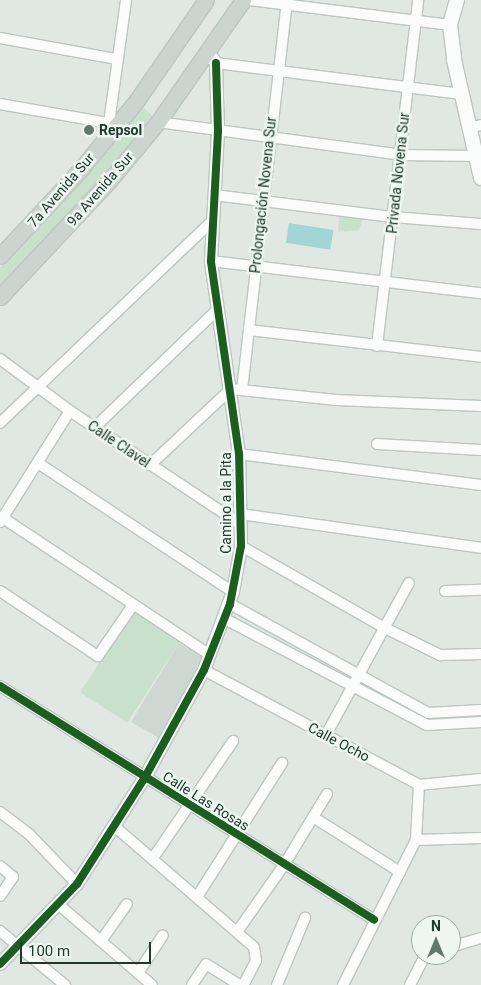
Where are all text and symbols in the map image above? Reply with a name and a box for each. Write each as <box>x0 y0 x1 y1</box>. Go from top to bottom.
street label: Privada Novena Sur <box>383 112 413 234</box>
street label: Prolongación Novena Sur <box>246 116 280 274</box>
place label: Repsol <box>99 122 142 138</box>
marker: Repsol <box>83 124 95 136</box>
street label: 9a Avenida Sur <box>63 148 137 230</box>
street label: 7a Avenida Sur <box>24 149 98 231</box>
street label: Calle Clavel <box>84 417 154 471</box>
street label: Camino a la Pita <box>218 452 234 554</box>
street label: Calle Ocho <box>305 719 373 765</box>
street label: Calle Las Rosas <box>160 768 252 834</box>
north arrow <box>411 915 461 965</box>
text: N <box>431 918 441 934</box>
scale bar <box>22 932 154 964</box>
text: 100 m <box>28 942 70 960</box>

